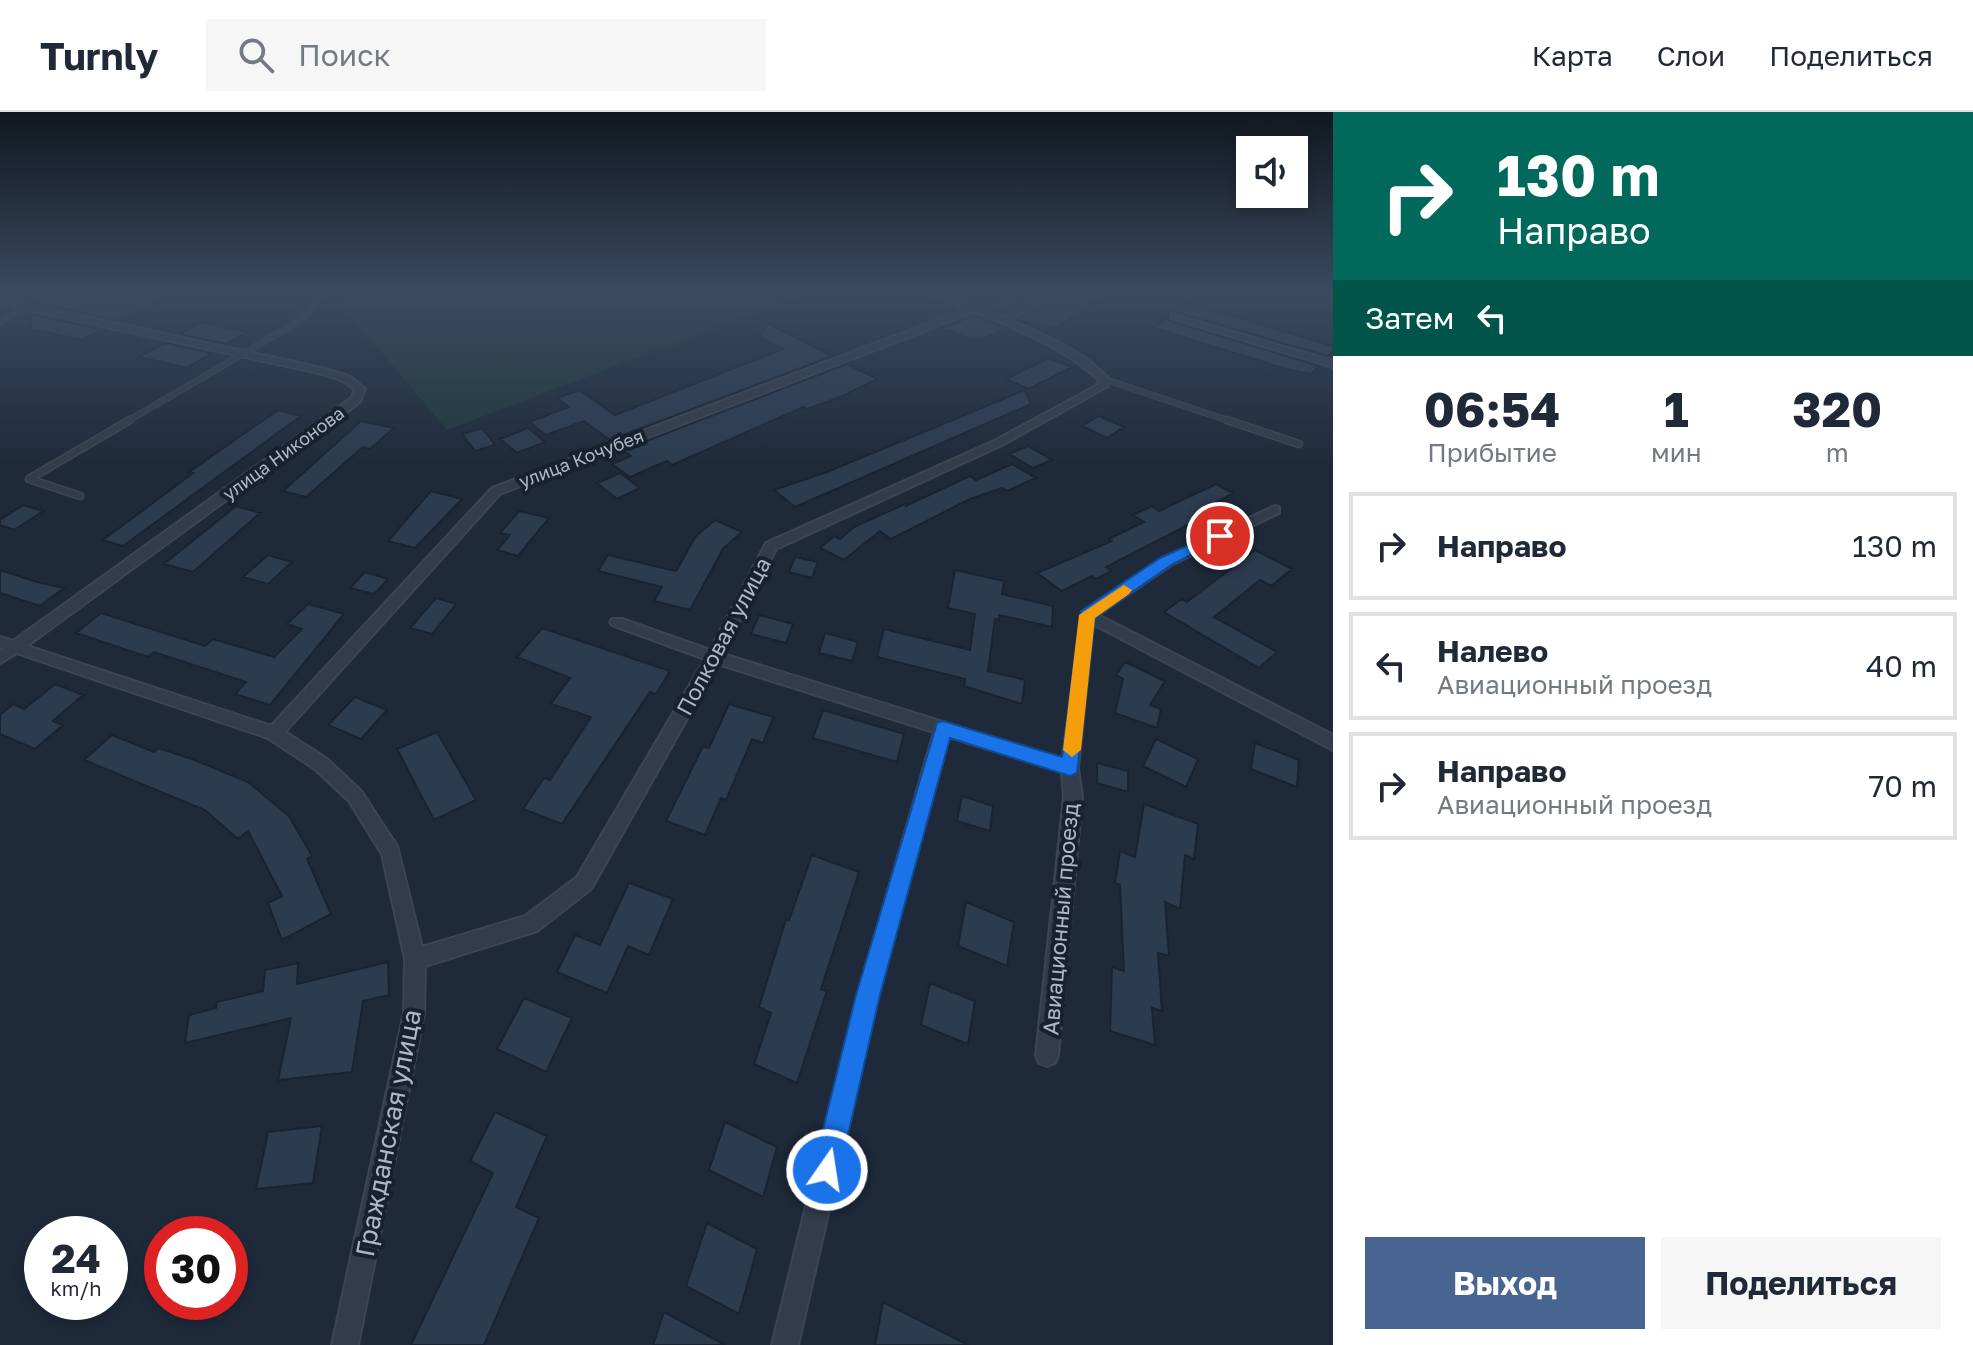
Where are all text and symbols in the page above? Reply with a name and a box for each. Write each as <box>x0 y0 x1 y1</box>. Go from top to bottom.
search box <box>206 19 766 91</box>
text: Turnly <box>40 33 158 78</box>
icon: search <box>234 33 278 77</box>
text: Поиск <box>298 37 391 73</box>
text: Карта <box>1532 39 1613 72</box>
text: Слои <box>1657 39 1725 72</box>
text: Поделиться <box>1769 39 1933 72</box>
map controls <box>1236 136 1308 208</box>
button: sound <box>1236 136 1308 208</box>
text: 130 m <box>1497 141 1659 208</box>
icon: right <box>1365 144 1469 248</box>
text: Направо <box>1497 209 1651 252</box>
icon: left <box>1470 296 1514 340</box>
text: Затем <box>1365 300 1454 336</box>
text: 06:54 <box>1424 380 1560 438</box>
text: 1 <box>1664 380 1689 438</box>
text: 320 <box>1792 380 1882 438</box>
street label: улица Никонова <box>218 402 348 504</box>
street label: улица Кочубея <box>516 424 646 492</box>
text: Прибытие <box>1427 437 1557 468</box>
text: мин <box>1651 437 1702 468</box>
text: m <box>1826 437 1849 468</box>
pin <box>1186 502 1254 570</box>
icon: arrive <box>1198 514 1242 558</box>
icon: right <box>1369 524 1413 568</box>
text: Направо <box>1437 528 1566 564</box>
text: 130 m <box>1852 528 1937 564</box>
street label: Полковая улица <box>670 552 776 720</box>
text: Налево <box>1437 633 1548 669</box>
icon: left <box>1369 644 1413 688</box>
text: 40 m <box>1866 648 1937 684</box>
text: Авиационный проезд <box>1437 669 1712 700</box>
text: Направо <box>1437 753 1566 789</box>
icon: right <box>1369 764 1413 808</box>
text: 70 m <box>1868 768 1937 804</box>
text: Авиационный проезд <box>1437 789 1712 820</box>
street label: Авиационный проезд <box>1036 802 1084 1036</box>
street label: Гражданская улица <box>349 1007 427 1259</box>
position arrow <box>785 1128 869 1212</box>
speed limit sign: 30 <box>144 1216 248 1320</box>
text: 24 <box>51 1234 101 1282</box>
button: Выход <box>1365 1237 1645 1329</box>
button: Поделиться <box>1661 1237 1941 1329</box>
text: km/h <box>51 1276 101 1300</box>

